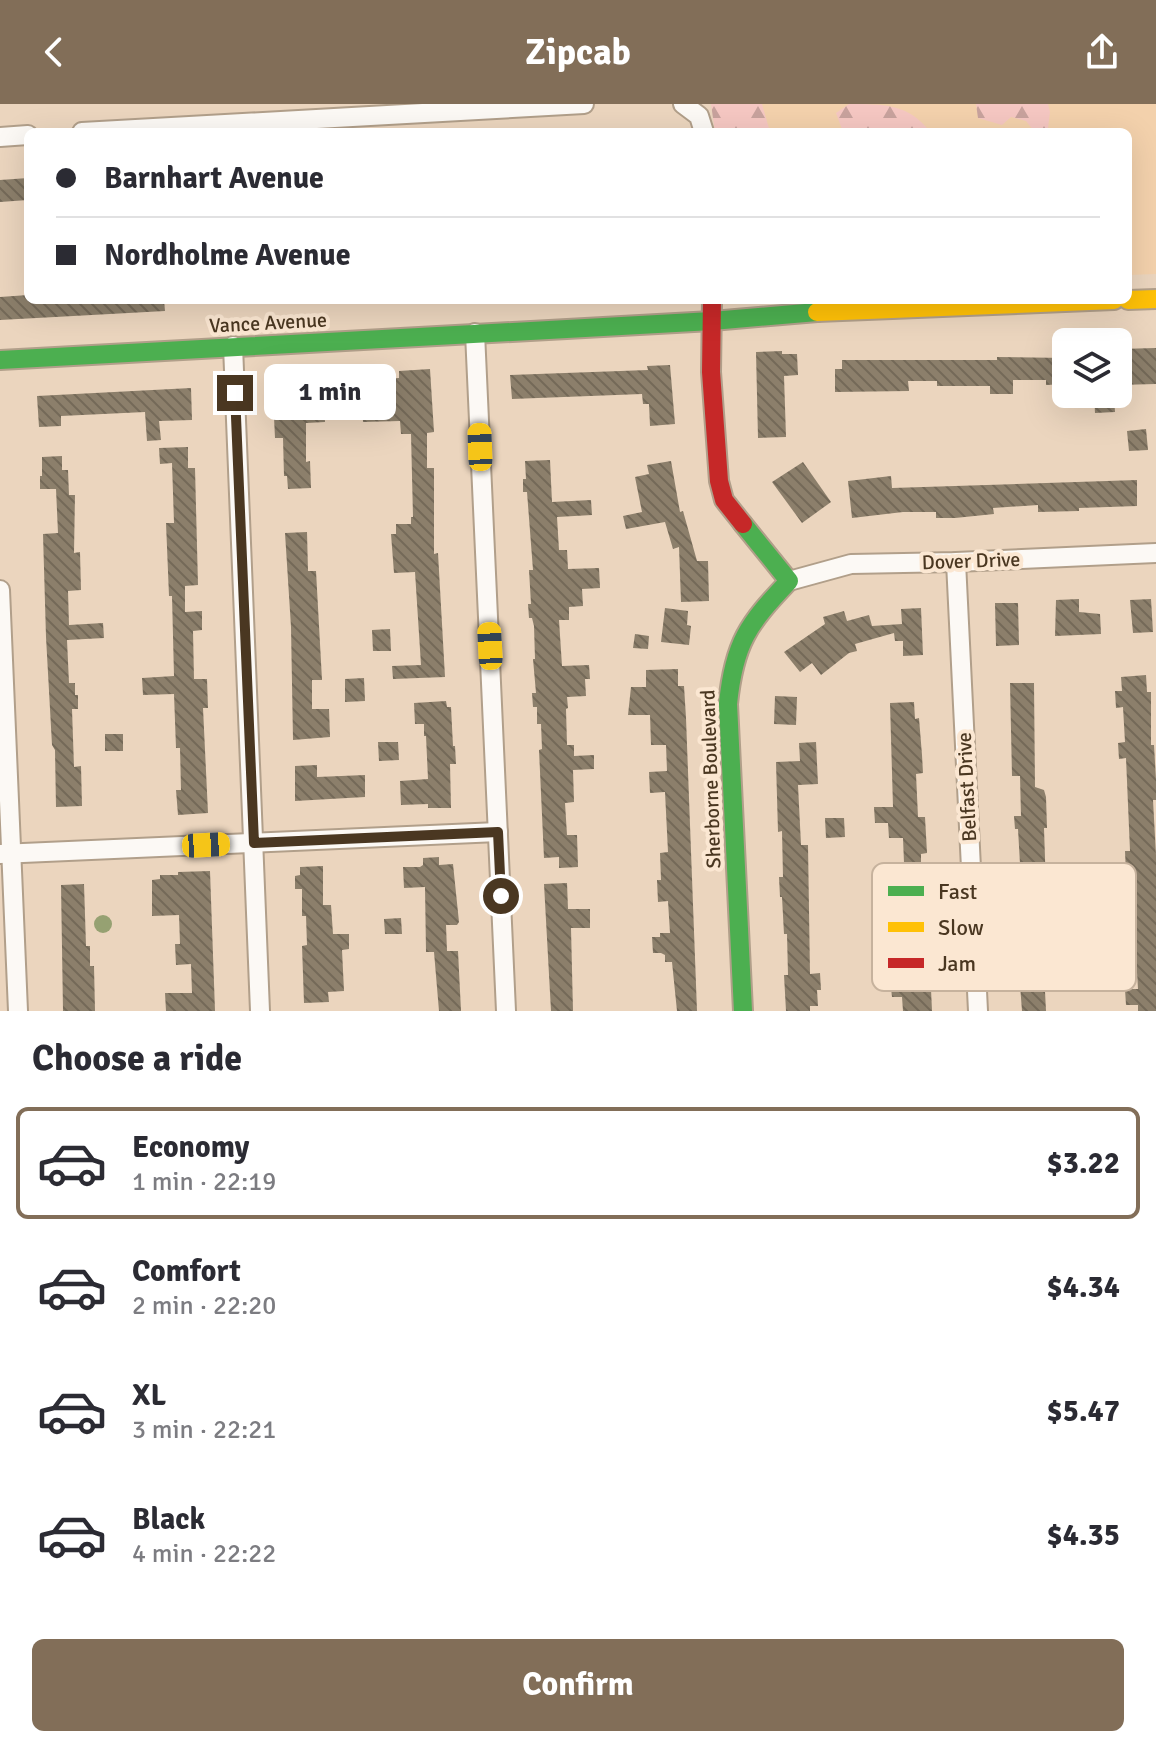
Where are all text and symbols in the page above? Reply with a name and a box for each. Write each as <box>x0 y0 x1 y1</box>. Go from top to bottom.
icon: back <box>32 30 76 74</box>
text: Zipcab <box>525 30 631 75</box>
icon: share <box>1080 30 1124 74</box>
text: Barnhart Avenue <box>104 160 324 197</box>
text: Nordholme Avenue <box>104 237 351 274</box>
street label: Vance Avenue <box>208 307 328 339</box>
map controls <box>1052 328 1132 408</box>
button: layers <box>1052 328 1132 408</box>
callout: 1 min <box>263 365 395 421</box>
route end <box>217 375 253 411</box>
text: 1 min <box>299 376 361 408</box>
car <box>467 423 493 471</box>
street label: Dover Drive <box>921 547 1021 575</box>
car <box>477 621 503 671</box>
street label: Sherborne Boulevard <box>695 689 727 869</box>
street label: Belfast Drive <box>952 732 982 842</box>
car <box>181 832 231 858</box>
legend <box>872 863 1136 991</box>
route start <box>483 878 519 914</box>
text: Fast <box>938 878 978 905</box>
text: Slow <box>938 914 984 941</box>
text: Jam <box>938 950 976 977</box>
text: Choose a ride <box>32 1036 242 1081</box>
icon: car <box>36 1127 108 1199</box>
text: Economy <box>132 1129 249 1166</box>
text: $3.22 <box>1047 1145 1120 1182</box>
text: 1 min · 22:19 <box>132 1166 276 1198</box>
icon: car <box>36 1251 108 1323</box>
text: Comfort <box>132 1253 241 1290</box>
text: $4.34 <box>1047 1269 1120 1306</box>
text: 2 min · 22:20 <box>132 1290 276 1322</box>
icon: car <box>36 1375 108 1447</box>
text: XL <box>132 1377 166 1414</box>
text: $5.47 <box>1047 1393 1120 1430</box>
text: 3 min · 22:21 <box>132 1414 276 1446</box>
icon: car <box>36 1499 108 1571</box>
text: Black <box>132 1501 205 1538</box>
text: $4.35 <box>1047 1517 1120 1554</box>
text: 4 min · 22:22 <box>132 1538 276 1570</box>
button: Confirm <box>32 1639 1124 1731</box>

